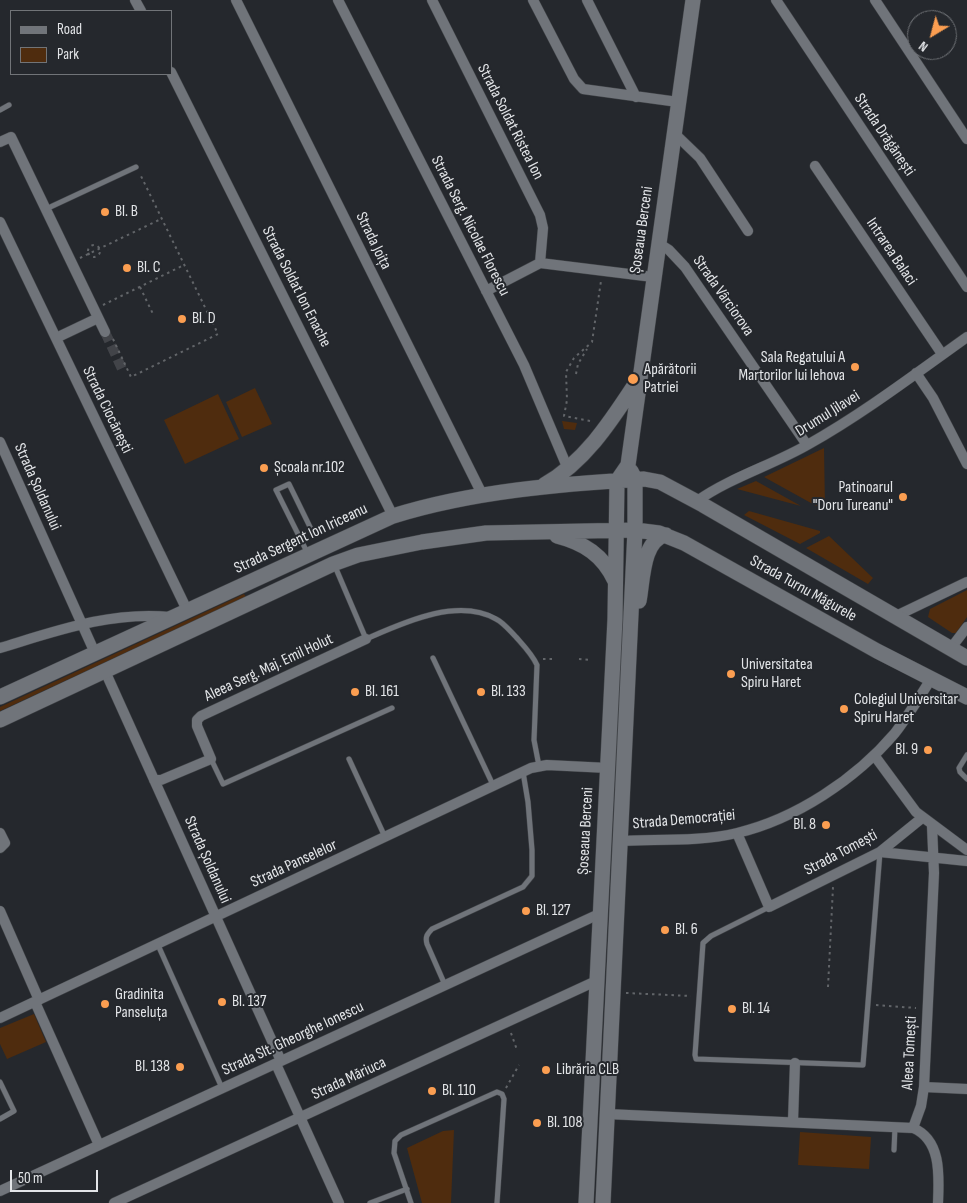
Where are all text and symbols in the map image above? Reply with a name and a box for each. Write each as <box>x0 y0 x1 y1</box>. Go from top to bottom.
legend <box>10 10 172 75</box>
north arrow <box>907 10 957 60</box>
text: Road <box>57 20 82 39</box>
text: N <box>915 38 931 56</box>
text: Park <box>57 45 79 64</box>
street label: Strada Soldat Ristea Ion <box>473 61 547 183</box>
street label: Strada Drăgănești <box>849 90 919 180</box>
street label: Strada Serg. Nicolae Florescu <box>426 153 514 299</box>
street label: Șoseaua Berceni <box>626 185 658 275</box>
place label: Bl. B <box>115 202 138 222</box>
marker: Bl. B <box>99 206 111 218</box>
street label: Strada Joița <box>351 209 395 273</box>
street label: Intrarea Balaci <box>862 215 920 289</box>
street label: Strada Soldat Ion Enache <box>257 223 335 351</box>
street label: Strada Vârciorova <box>688 252 758 340</box>
place label: Bl. C <box>137 258 160 278</box>
marker: Bl. C <box>121 262 133 274</box>
place label: Bl. D <box>192 309 216 329</box>
marker: Bl. D <box>176 313 188 325</box>
place label: Sala Regatului A Martorilor lui Iehova <box>739 348 845 386</box>
place label: Apărătorii Patriei <box>644 360 696 398</box>
marker: Sala Regatului A Martorilor lui Iehova <box>849 361 861 373</box>
street label: Strada Ciocănești <box>78 363 136 457</box>
marker: Apărătorii Patriei <box>626 372 640 386</box>
street label: Drumul Jilavei <box>792 387 864 441</box>
street label: Strada Șoldanului <box>9 441 65 533</box>
place label: Școala nr.102 <box>274 458 345 478</box>
marker: Școala nr.102 <box>258 462 270 474</box>
place label: Patinoarul "Doru Tureanu" <box>813 478 893 516</box>
marker: Patinoarul "Doru Tureanu" <box>897 491 909 503</box>
street label: Strada Sergent Ion Iriceanu <box>231 500 371 578</box>
street label: Strada Turnu Măgurele <box>746 552 860 626</box>
street label: Aleea Serg. Maj. Emil Holut <box>202 630 336 706</box>
place label: Universitatea Spiru Haret <box>741 655 813 693</box>
marker: Universitatea Spiru Haret <box>725 668 737 680</box>
place label: Bl. 161 <box>365 682 399 702</box>
place label: Bl. 133 <box>491 682 526 702</box>
marker: Bl. 161 <box>349 686 361 698</box>
marker: Bl. 133 <box>475 686 487 698</box>
place label: Colegiul Universitar Spiru Haret <box>854 690 958 728</box>
marker: Colegiul Universitar Spiru Haret <box>838 703 850 715</box>
place label: Bl. 9 <box>895 740 918 760</box>
marker: Bl. 9 <box>922 744 934 756</box>
street label: Șoseaua Berceni <box>574 787 598 875</box>
street label: Strada Democrației <box>632 806 736 834</box>
street label: Strada Șoldanului <box>179 814 235 906</box>
place label: Bl. 8 <box>793 815 816 835</box>
marker: Bl. 8 <box>820 819 832 831</box>
street label: Strada Tomești <box>801 826 881 880</box>
street label: Strada Panselelor <box>248 836 340 892</box>
place label: Bl. 127 <box>536 901 570 921</box>
marker: Bl. 127 <box>520 905 532 917</box>
place label: Bl. 6 <box>675 920 698 940</box>
marker: Bl. 6 <box>659 924 671 936</box>
place label: Gradinita Panseluța <box>115 985 167 1023</box>
place label: Bl. 137 <box>232 992 266 1012</box>
marker: Bl. 137 <box>216 996 228 1008</box>
marker: Gradinita Panseluța <box>99 998 111 1010</box>
street label: Strada Slt. Gheorghe Ionescu <box>219 998 367 1080</box>
place label: Bl. 14 <box>742 999 770 1019</box>
marker: Bl. 14 <box>726 1003 738 1015</box>
street label: Aleea Tomești <box>898 1016 922 1090</box>
street label: Strada Măriuca <box>309 1053 389 1105</box>
place label: Bl. 138 <box>135 1057 170 1077</box>
place label: Librăria CLB <box>556 1060 619 1080</box>
marker: Bl. 138 <box>174 1061 186 1073</box>
marker: Librăria CLB <box>540 1064 552 1076</box>
place label: Bl. 110 <box>442 1081 476 1101</box>
marker: Bl. 110 <box>426 1085 438 1097</box>
place label: Bl. 108 <box>547 1113 582 1133</box>
marker: Bl. 108 <box>531 1117 543 1129</box>
scale bar <box>12 1160 100 1192</box>
text: 50 m <box>18 1169 43 1188</box>

